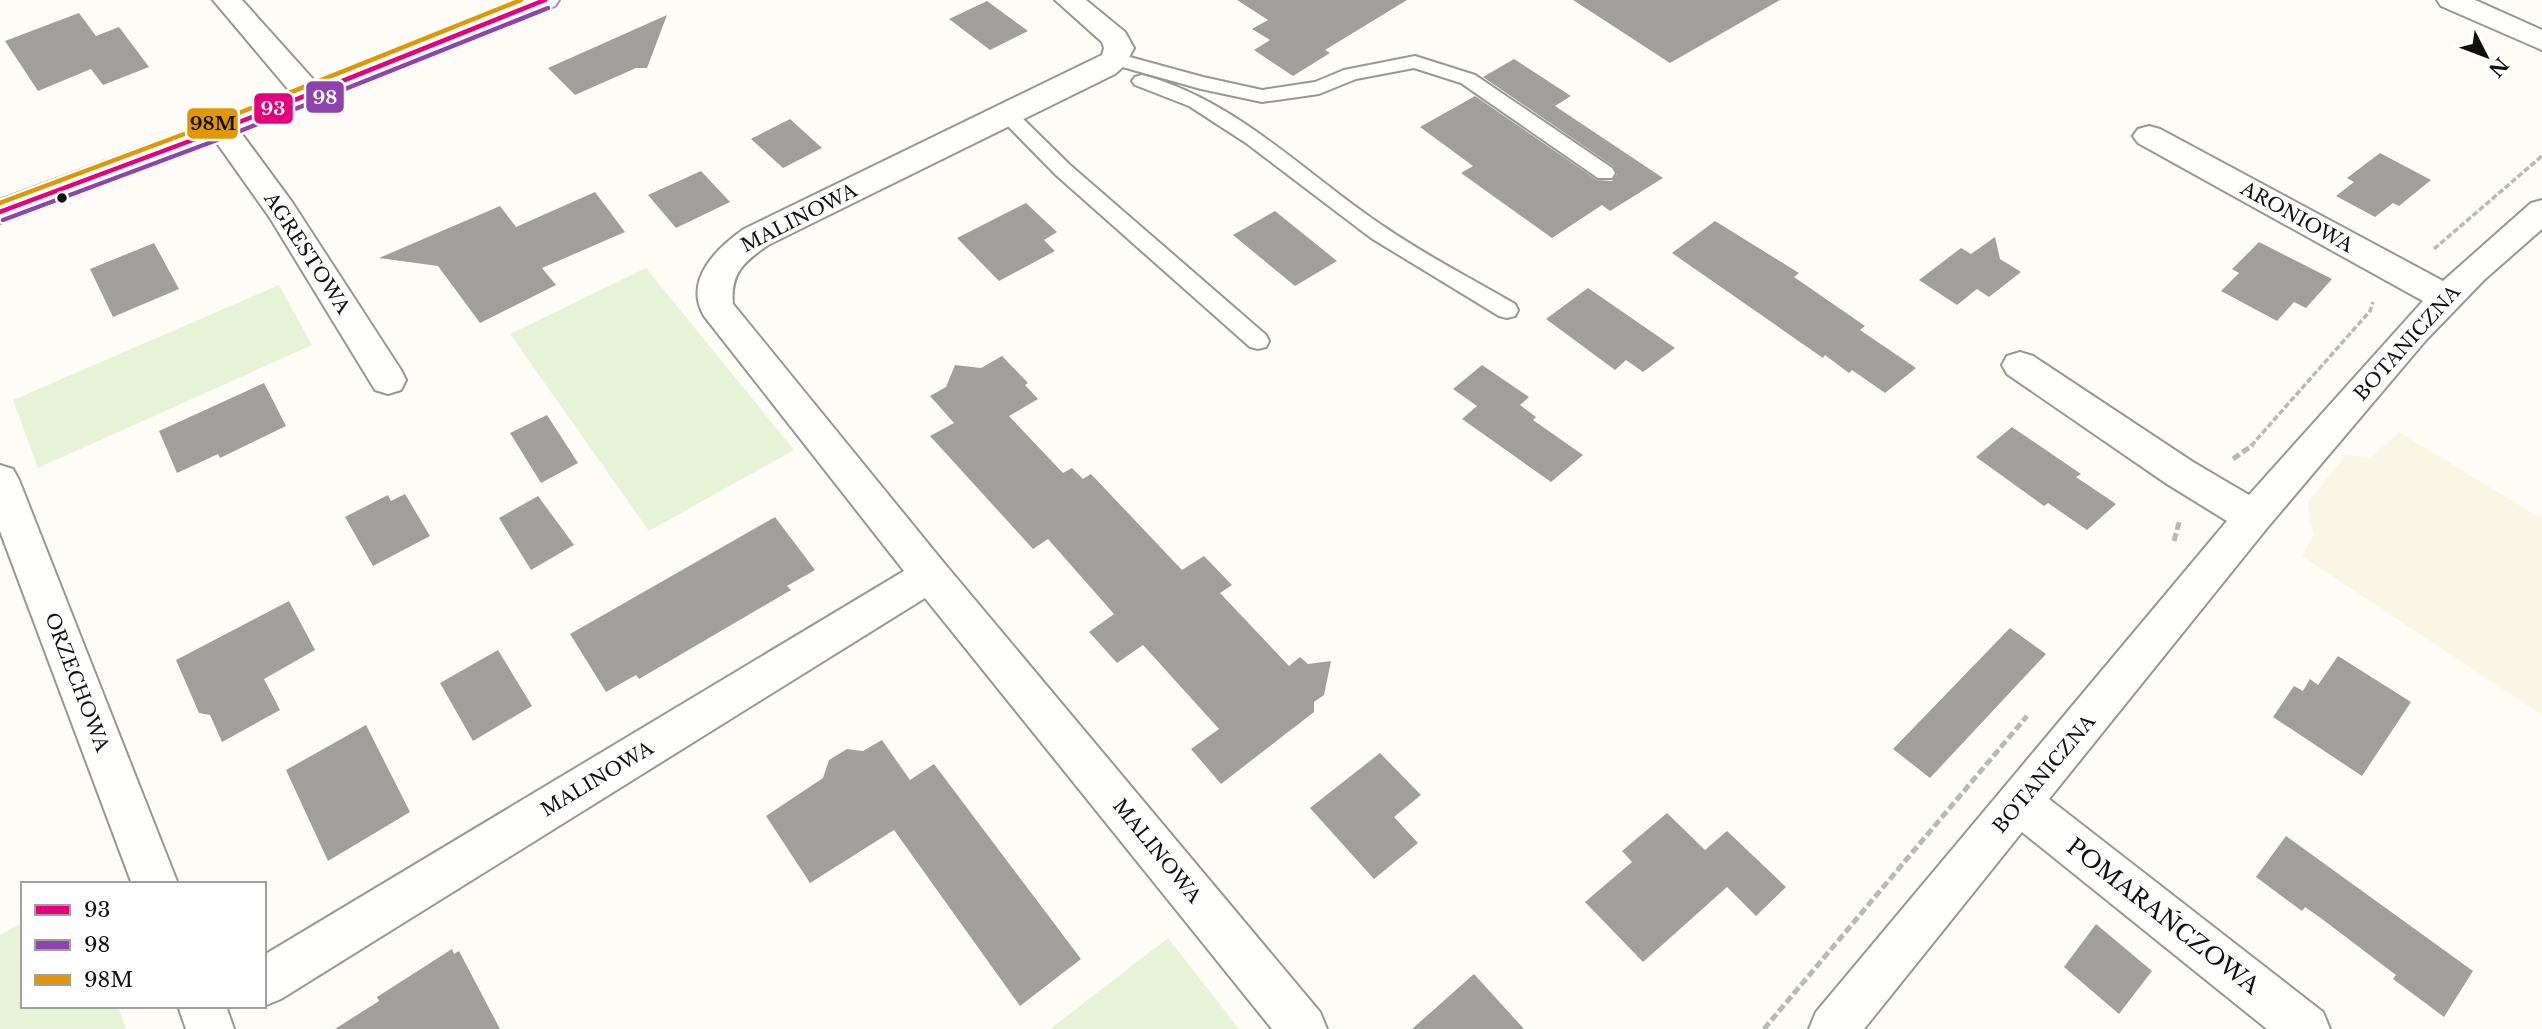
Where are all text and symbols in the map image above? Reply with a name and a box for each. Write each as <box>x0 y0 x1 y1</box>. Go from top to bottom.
north arrow <box>2451 21 2521 91</box>
text: N <box>2484 53 2513 81</box>
line badge: 98 <box>305 80 345 114</box>
text: 98 <box>313 86 337 109</box>
line badge: 93 <box>253 92 294 125</box>
text: 93 <box>261 97 285 120</box>
line badge: 98M <box>186 107 239 140</box>
text: 98M <box>190 112 237 135</box>
street label: ARONIOWA <box>2236 176 2357 257</box>
street label: MALINOWA <box>737 179 861 257</box>
street label: AGRESTOWA <box>259 187 355 318</box>
unlabelled marker <box>55 191 69 205</box>
street label: BOTANICZNA <box>2349 280 2465 405</box>
street label: ORZECHOWA <box>40 609 114 755</box>
street label: BOTANICZNA <box>1988 710 2100 838</box>
street label: MALINOWA <box>537 736 658 822</box>
street label: MALINOWA <box>1108 794 1206 908</box>
street label: POMARAŃCZOWA <box>2061 830 2267 1001</box>
legend <box>21 882 266 1008</box>
text: 93 <box>84 897 110 923</box>
text: 98 <box>84 932 110 958</box>
text: 98M <box>84 967 133 993</box>

